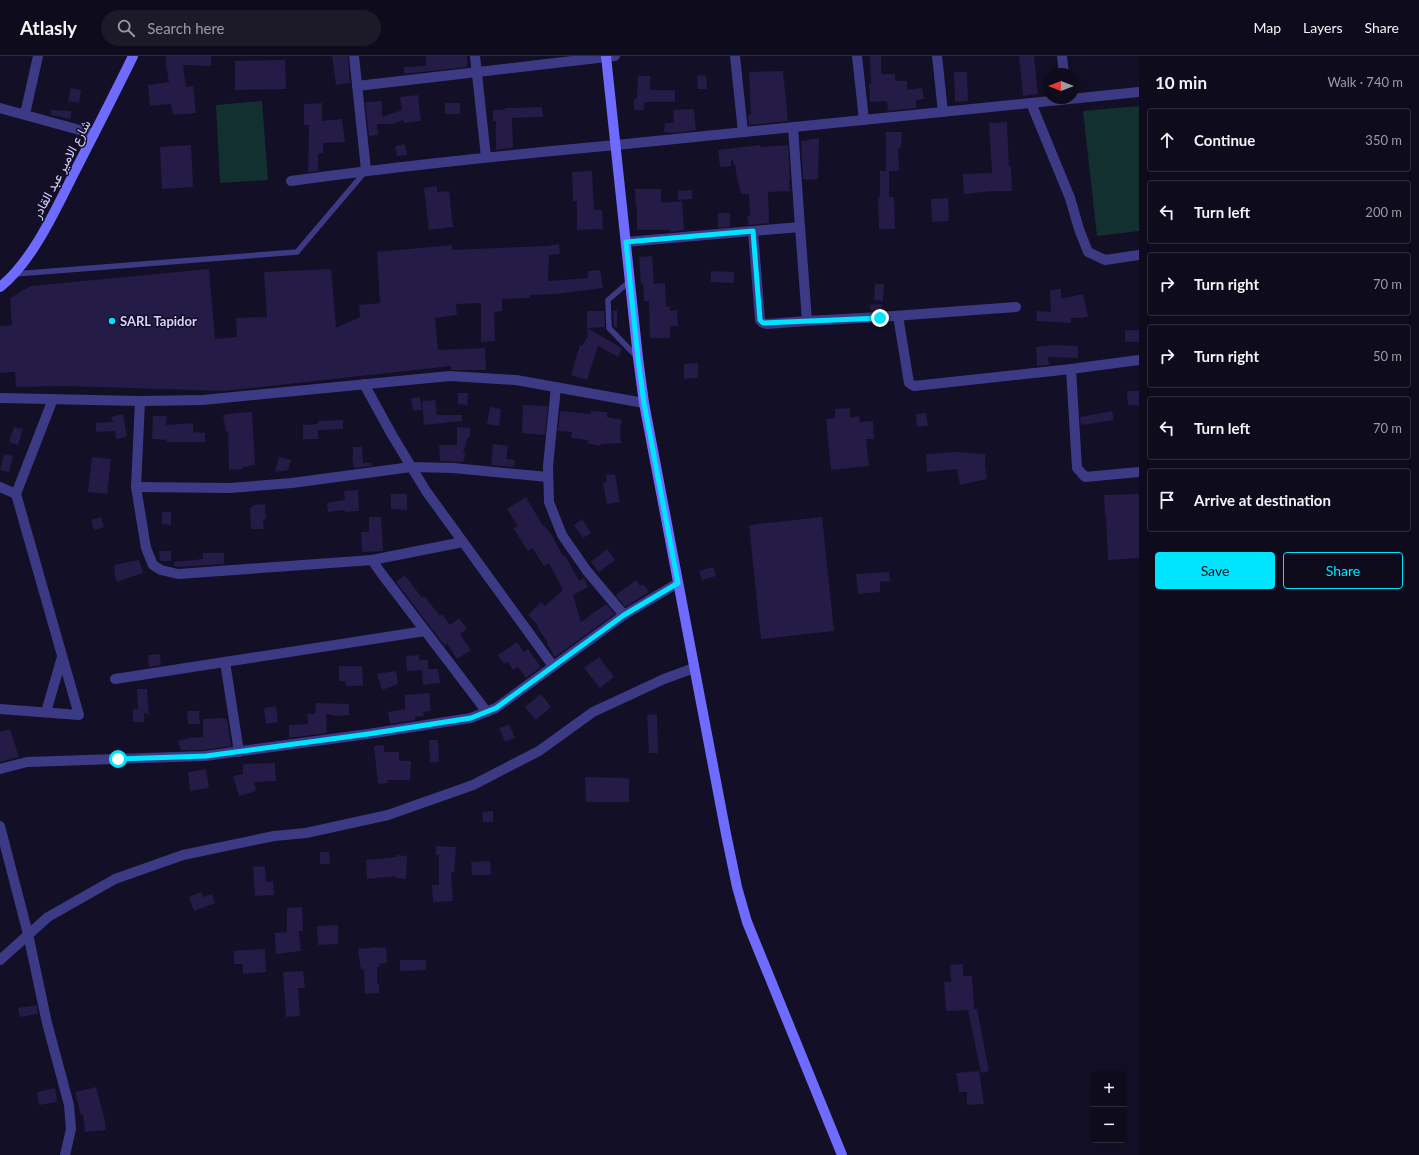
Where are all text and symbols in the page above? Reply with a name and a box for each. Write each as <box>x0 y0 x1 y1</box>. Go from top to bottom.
search box <box>101 10 381 46</box>
text: Atlasly <box>20 16 77 39</box>
icon: search <box>115 17 137 39</box>
text: Search here <box>147 19 225 37</box>
text: Map <box>1253 19 1281 36</box>
text: Layers <box>1303 19 1343 36</box>
text: Share <box>1365 19 1399 36</box>
north arrow <box>1043 68 1079 104</box>
text: 10 min <box>1155 72 1207 93</box>
text: Walk · 740 m <box>1327 74 1403 90</box>
street label: شارع الامير عبد القادر <box>28 117 95 223</box>
icon: ahead <box>1156 129 1178 151</box>
text: Continue <box>1194 131 1255 149</box>
text: 350 m <box>1365 132 1402 148</box>
icon: left <box>1156 201 1178 223</box>
text: Turn left <box>1194 203 1250 221</box>
text: 200 m <box>1365 204 1402 220</box>
icon: right <box>1156 273 1178 295</box>
text: Turn right <box>1194 275 1259 293</box>
text: 70 m <box>1373 276 1402 292</box>
route end <box>871 309 889 327</box>
place label: SARL Tapidor <box>120 313 197 329</box>
marker: SARL Tapidor <box>107 316 117 326</box>
icon: right <box>1156 345 1178 367</box>
text: Turn right <box>1194 347 1259 365</box>
text: 50 m <box>1373 348 1402 364</box>
icon: left <box>1156 417 1178 439</box>
text: Turn left <box>1194 419 1250 437</box>
text: 70 m <box>1373 420 1402 436</box>
icon: arrive <box>1156 489 1178 511</box>
text: Arrive at destination <box>1194 491 1331 509</box>
button: Save <box>1155 552 1275 589</box>
button: Share <box>1283 552 1403 589</box>
route start <box>109 750 127 768</box>
map controls <box>1091 1071 1127 1143</box>
button: + <box>1091 1071 1127 1107</box>
button: − <box>1091 1107 1127 1143</box>

